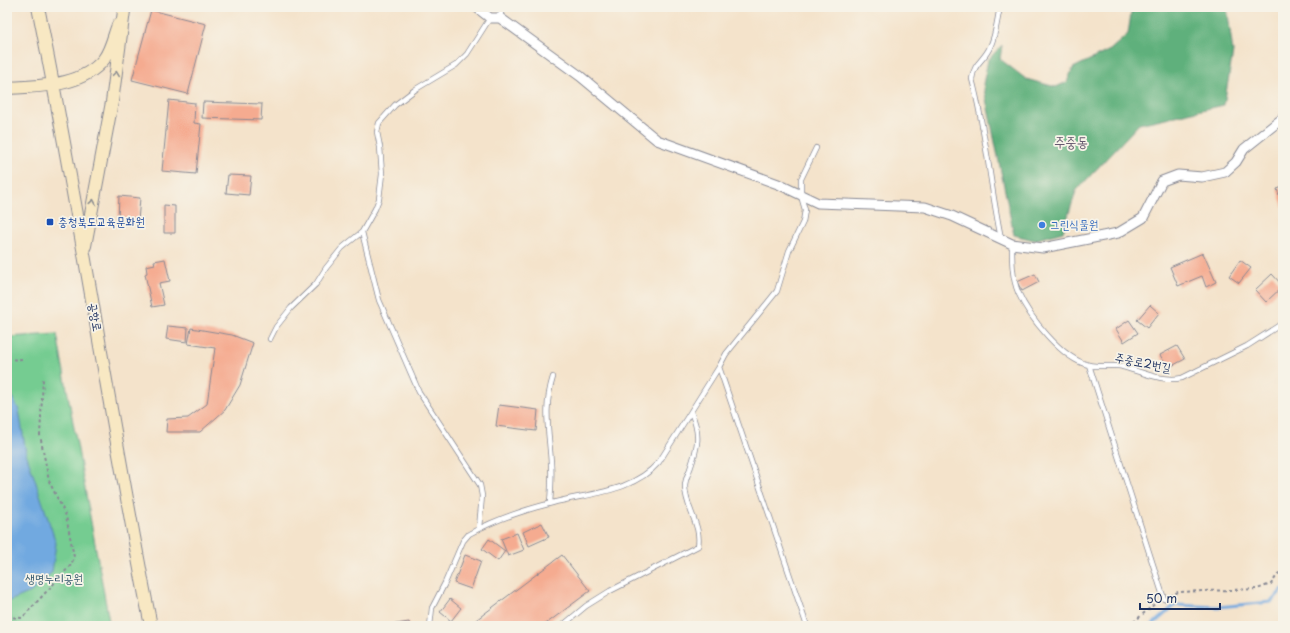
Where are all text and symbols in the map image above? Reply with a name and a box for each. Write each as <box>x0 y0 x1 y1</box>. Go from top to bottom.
one-way arrow <box>111 71 120 77</box>
district label: 주중동 <box>1054 131 1088 152</box>
one-way arrow <box>89 199 97 205</box>
place label: 충청북도교육문화원 <box>58 212 145 230</box>
place label: 그린식물원 <box>1050 215 1098 233</box>
marker: 충청북도교육문화원 <box>45 217 55 227</box>
marker: 그린식물원 <box>1037 220 1047 230</box>
street label: 공항로 <box>85 301 107 333</box>
street label: 주중로2번길 <box>1114 348 1173 376</box>
park label: 생명누리공원 <box>25 569 83 587</box>
scale bar <box>1140 585 1220 611</box>
text: 50 m <box>1146 589 1177 607</box>

